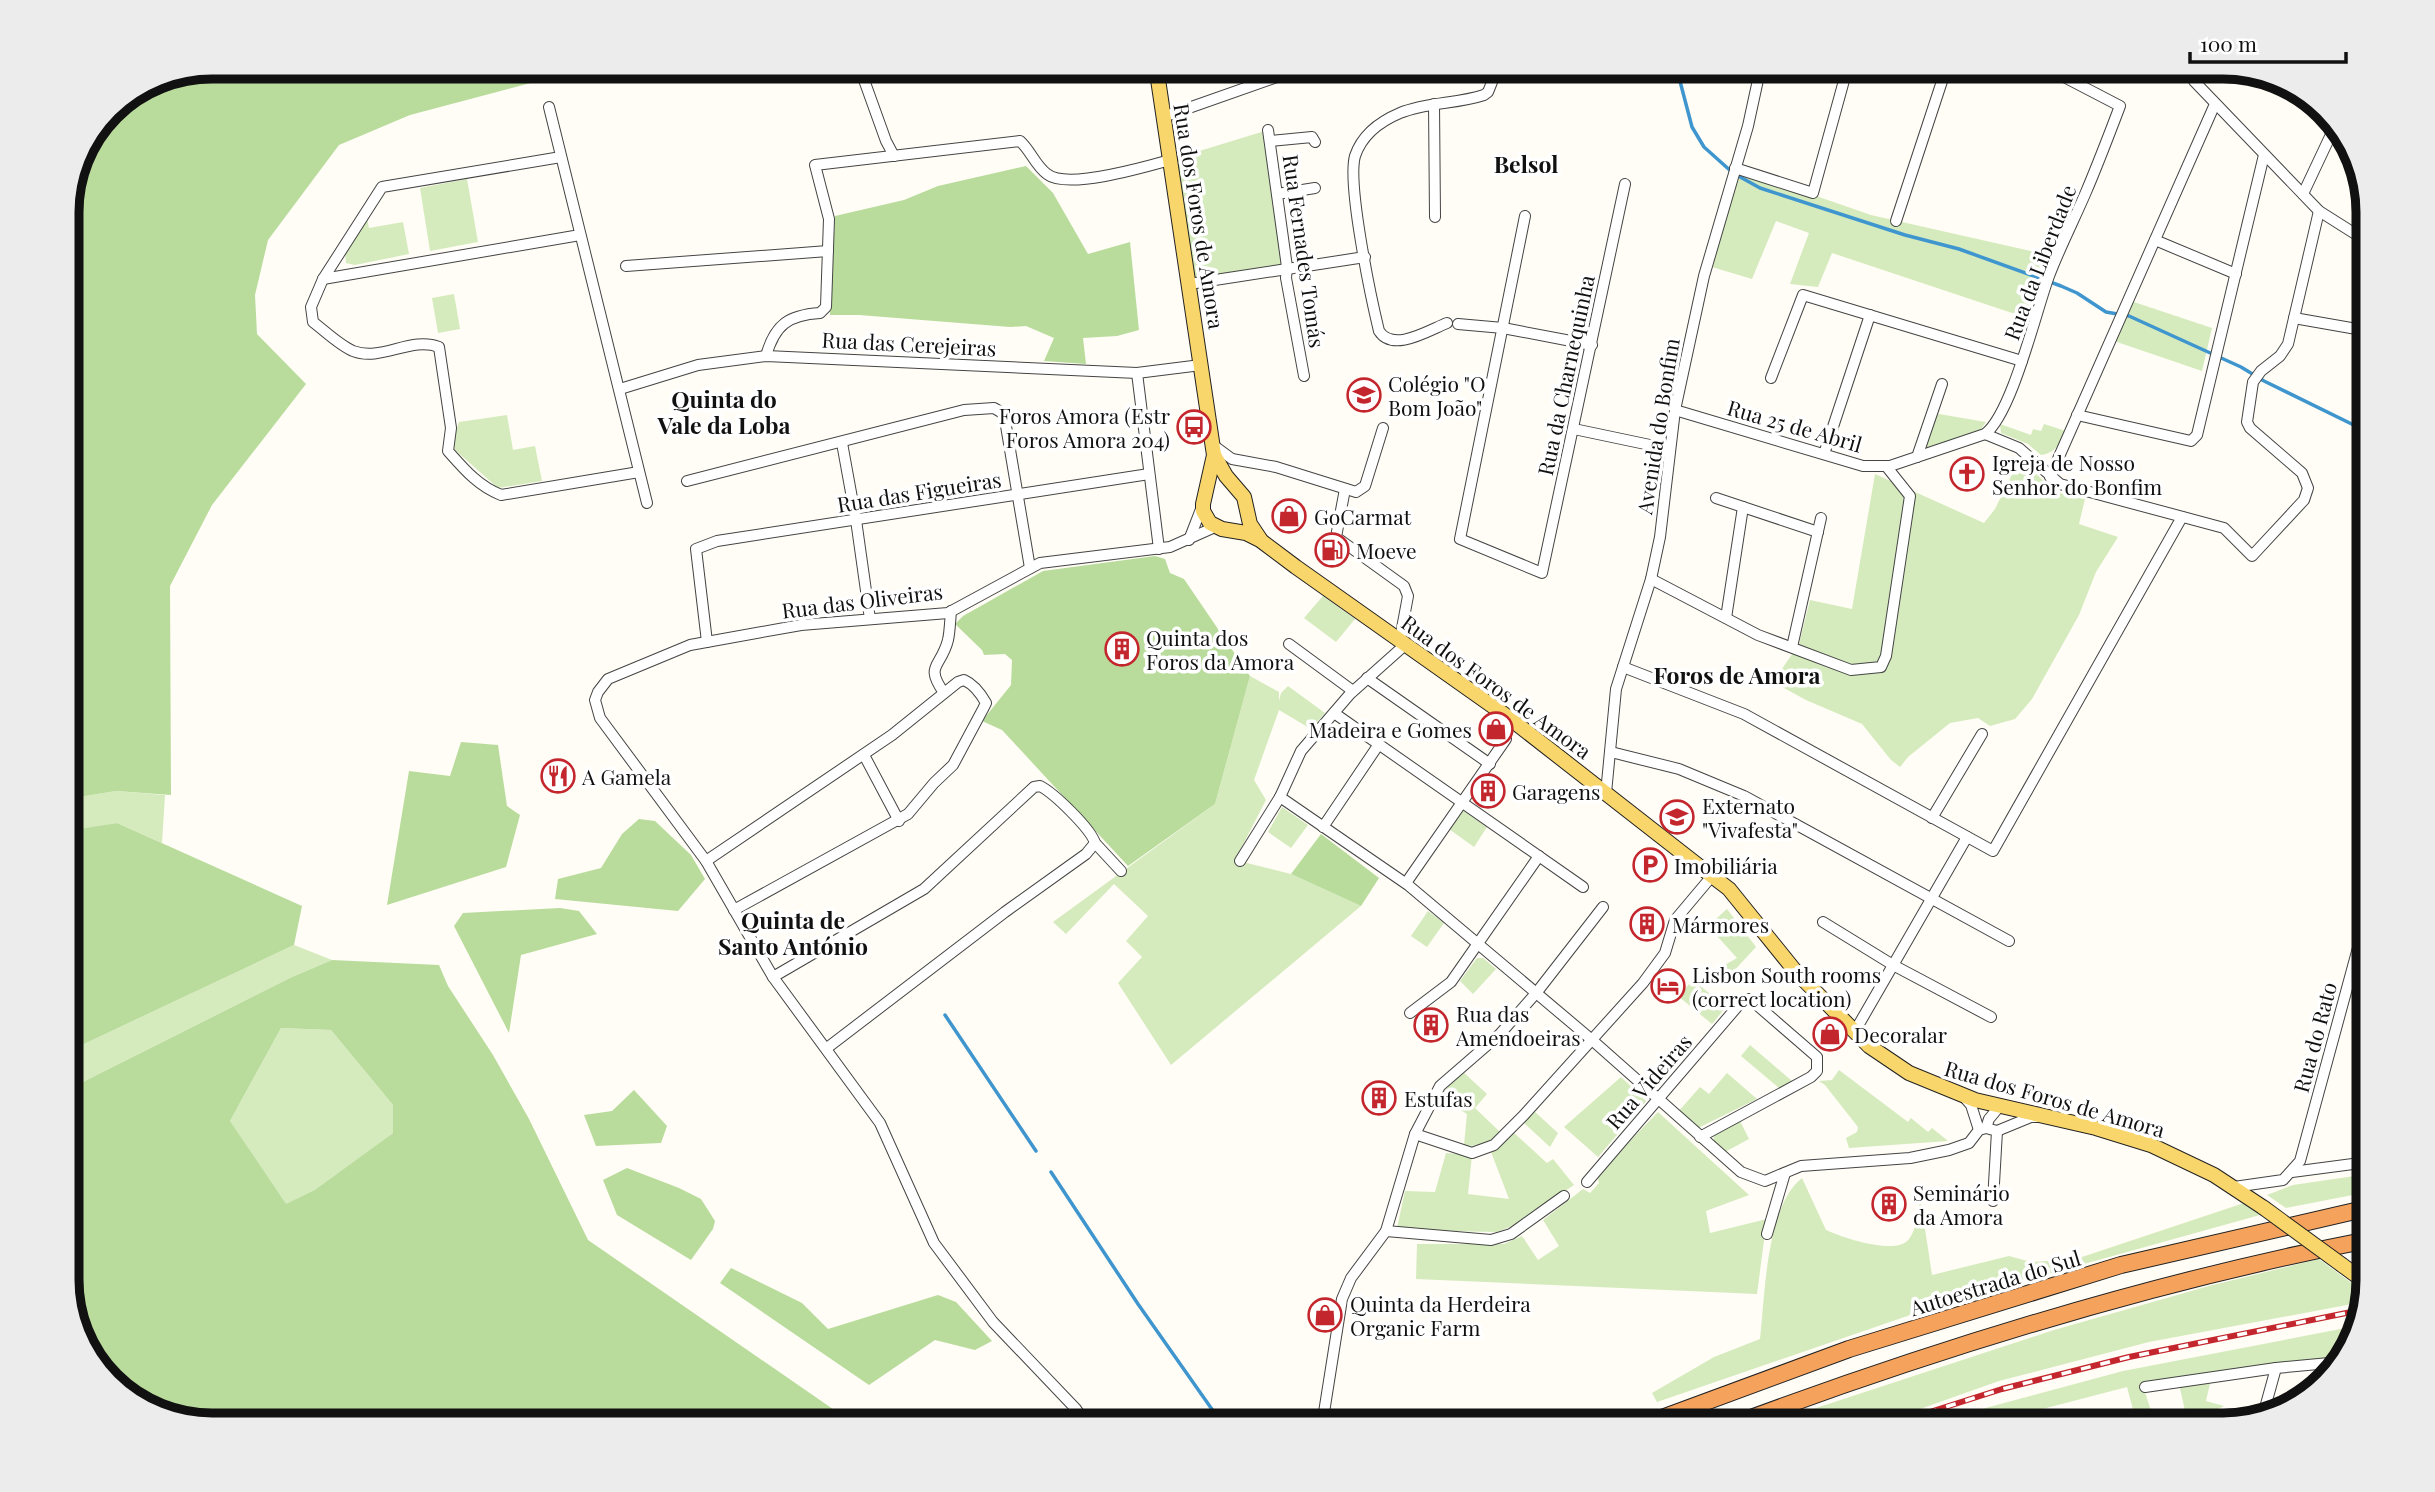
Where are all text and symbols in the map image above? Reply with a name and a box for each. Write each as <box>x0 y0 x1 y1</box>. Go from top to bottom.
scale bar <box>2190 21 2346 65</box>
text: 100 m <box>2200 29 2257 57</box>
street label: Rua dos Foros de Amora <box>1168 101 1232 331</box>
district label: Belsol <box>1494 148 1558 179</box>
street label: Rua Fernades Tomás <box>1278 153 1332 349</box>
street label: Rua da Liberdade <box>1996 180 2082 344</box>
street label: Rua da Charnequinha <box>1530 272 1600 478</box>
street label: Rua das Cerejeiras <box>821 324 997 362</box>
street label: Avenida do Bonfim <box>1629 336 1685 517</box>
place label: Colégio "O Bom João" <box>1388 369 1486 421</box>
school or university icon: Colégio "O Bom João" <box>1345 376 1383 414</box>
district label: Quinta do Vale da Loba <box>657 383 791 440</box>
street label: Rua 25 de Abril <box>1724 392 1866 458</box>
place label: Foros Amora (Estr Foros Amora 204) <box>999 401 1171 453</box>
bus stop icon: Foros Amora (Estr Foros Amora 204) <box>1175 408 1213 446</box>
place label: Igreja de Nosso Senhor do Bonfim <box>1992 448 2163 500</box>
church icon: Igreja de Nosso Senhor do Bonfim <box>1948 455 1986 493</box>
street label: Rua das Figueiras <box>835 464 1003 518</box>
shop icon: GoCarmat <box>1270 497 1308 535</box>
place label: GoCarmat <box>1314 502 1412 530</box>
fuel station icon: Moeve <box>1313 531 1351 569</box>
place label: Moeve <box>1356 536 1417 564</box>
street label: Rua das Oliveiras <box>780 576 944 624</box>
street label: Rua dos Foros de Amora <box>1396 608 1598 765</box>
place label: Quinta dos Foros da Amora <box>1146 623 1295 675</box>
building icon: Quinta dos Foros da Amora <box>1103 630 1141 668</box>
district label: Foros de Amora <box>1653 659 1821 690</box>
shop icon: Madeira e Gomes <box>1477 710 1515 748</box>
place label: Madeira e Gomes <box>1309 715 1472 743</box>
restaurant icon: A Gamela <box>539 757 577 795</box>
place label: A Gamela <box>581 762 672 790</box>
building icon: Garagens <box>1469 772 1507 810</box>
place label: Garagens <box>1512 777 1600 805</box>
place label: Externato "Vivafesta" <box>1702 791 1798 843</box>
school or university icon: Externato "Vivafesta" <box>1658 798 1696 836</box>
parking icon: Imobiliária <box>1631 846 1669 884</box>
place label: Imobiliária <box>1674 851 1778 879</box>
district label: Quinta de Santo António <box>718 904 868 961</box>
building icon: Mármores <box>1628 905 1666 943</box>
place label: Mármores <box>1672 910 1769 938</box>
place label: Lisbon South rooms (correct location) <box>1692 960 1881 1012</box>
hotel icon: Lisbon South rooms (correct location) <box>1649 967 1687 1005</box>
street label: Rua do Rato <box>2286 979 2342 1095</box>
place label: Rua das Amendoeiras <box>1455 999 1581 1051</box>
building icon: Rua das Amendoeiras <box>1412 1006 1450 1044</box>
shop icon: Decoralar <box>1811 1015 1849 1053</box>
place label: Decoralar <box>1854 1020 1948 1048</box>
street label: Rua Videiras <box>1599 1027 1697 1135</box>
street label: Rua dos Foros de Amora <box>1942 1053 2169 1143</box>
building icon: Estufas <box>1360 1079 1398 1117</box>
place label: Estufas <box>1404 1084 1473 1112</box>
place label: Seminário da Amora <box>1913 1178 2010 1230</box>
building icon: Seminário da Amora <box>1870 1185 1908 1223</box>
street label: Autoestrada do Sul <box>1905 1243 2084 1322</box>
place label: Quinta da Herdeira Organic Farm <box>1350 1289 1531 1341</box>
shop icon: Quinta da Herdeira Organic Farm <box>1306 1296 1344 1334</box>

